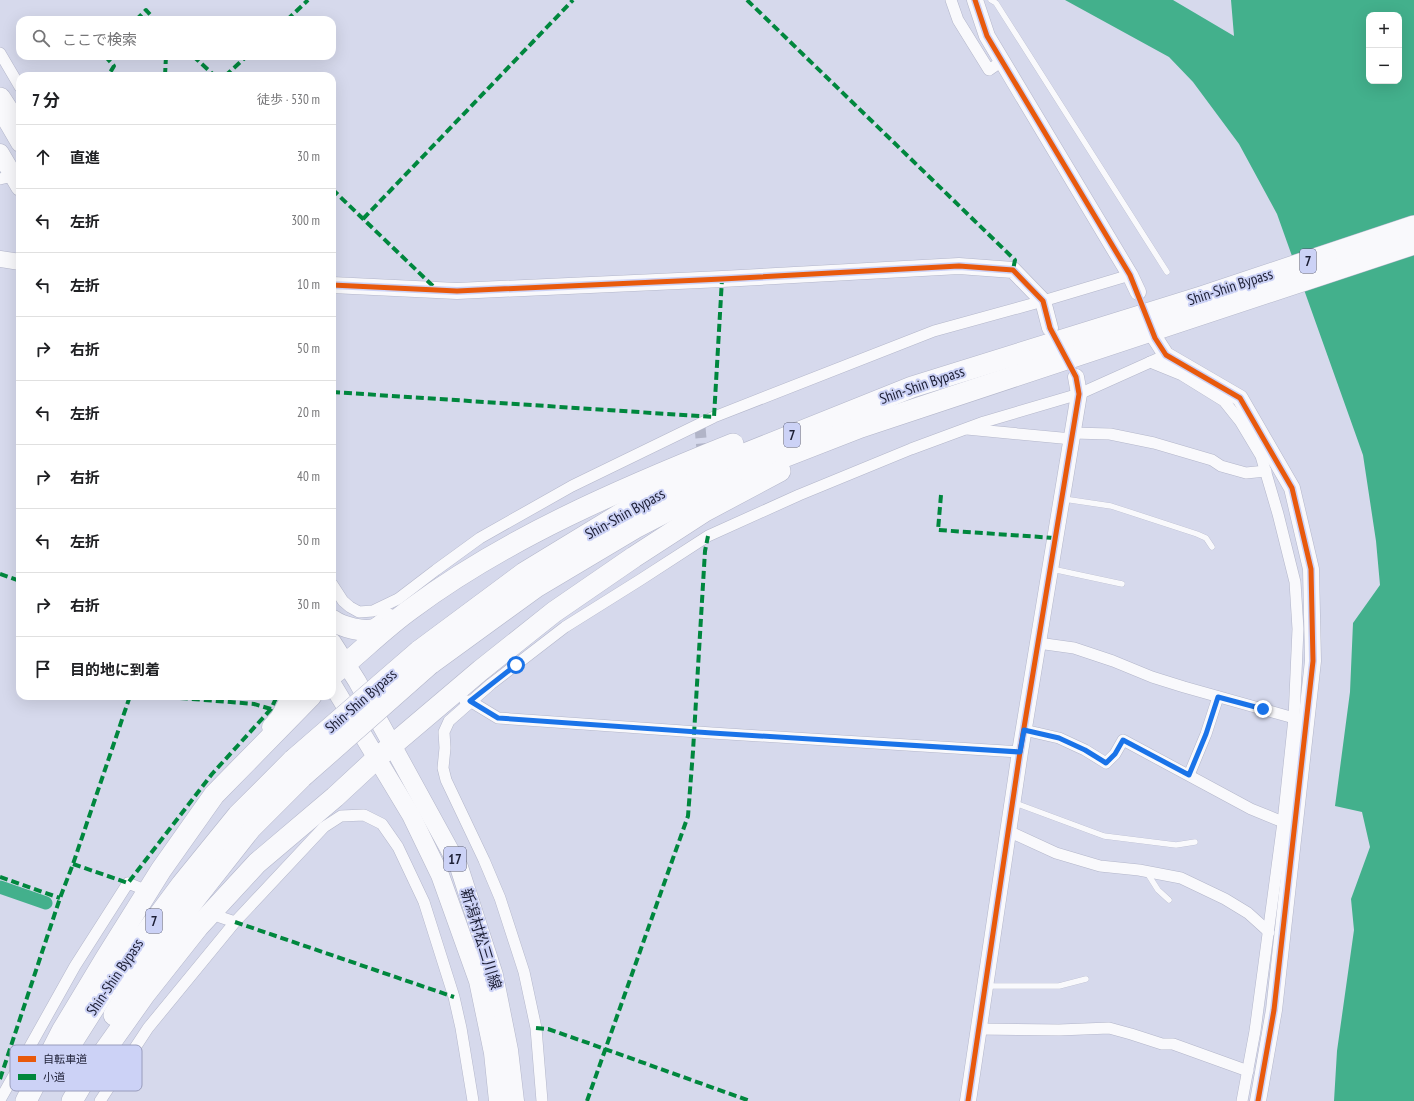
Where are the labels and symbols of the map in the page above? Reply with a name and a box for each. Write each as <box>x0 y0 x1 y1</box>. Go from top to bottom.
road number: 7 <box>1300 249 1316 273</box>
street label: Shin-Shin Bypass <box>1185 264 1275 309</box>
street label: Shin-Shin Bypass <box>877 361 967 408</box>
road number: 7 <box>784 423 800 447</box>
street label: Shin-Shin Bypass <box>581 484 668 543</box>
route start <box>507 656 525 674</box>
street label: Shin-Shin Bypass <box>321 664 400 737</box>
route end <box>1254 700 1272 718</box>
road number: 17 <box>444 847 466 871</box>
street label: 新潟村松三川線 <box>457 886 506 992</box>
road number: 7 <box>146 909 162 933</box>
street label: Shin-Shin Bypass <box>82 935 147 1019</box>
legend <box>10 1045 142 1091</box>
text: 自転車道 <box>43 1052 87 1066</box>
text: 小道 <box>43 1070 65 1084</box>

